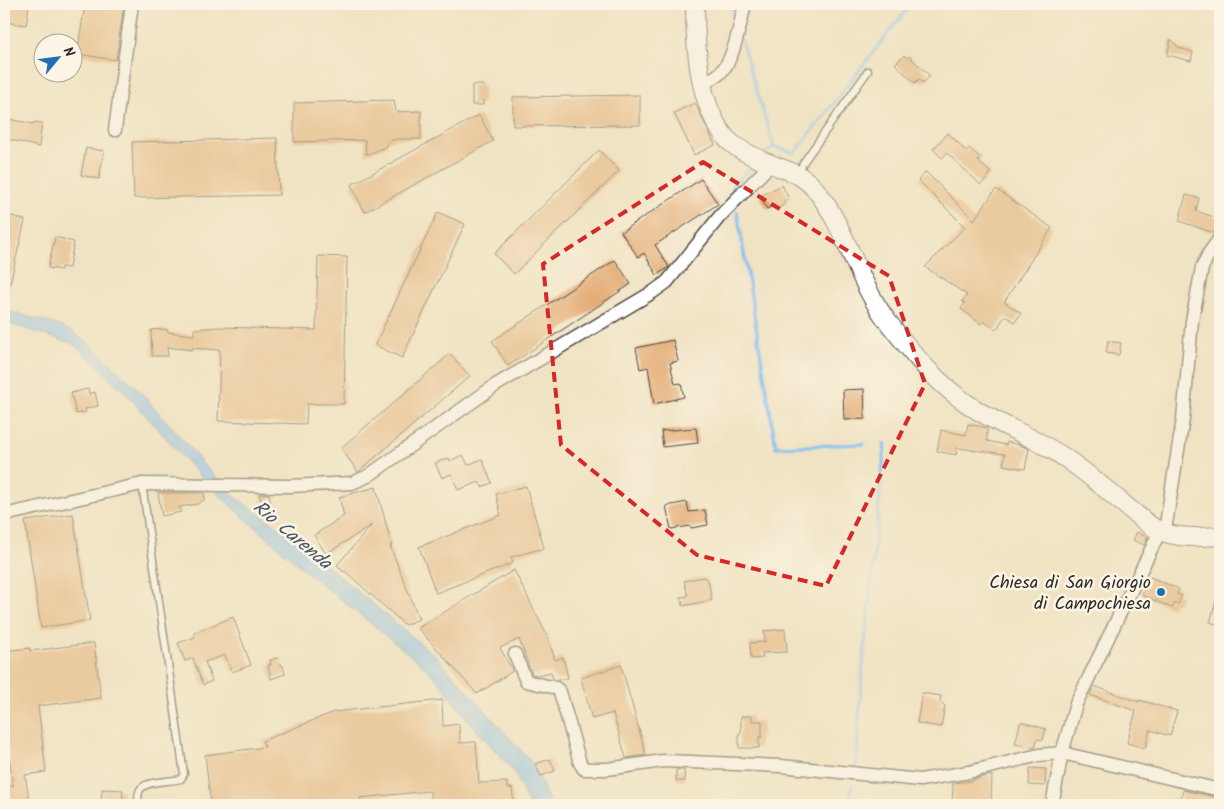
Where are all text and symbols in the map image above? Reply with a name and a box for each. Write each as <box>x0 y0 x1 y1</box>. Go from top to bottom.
north arrow <box>32 32 82 82</box>
text: N <box>57 43 80 62</box>
water label: Rio Carenda <box>245 493 339 578</box>
place label: Chiesa di San Giorgio di Campochiesa <box>989 569 1151 619</box>
marker: Chiesa di San Giorgio di Campochiesa <box>1155 586 1167 598</box>

